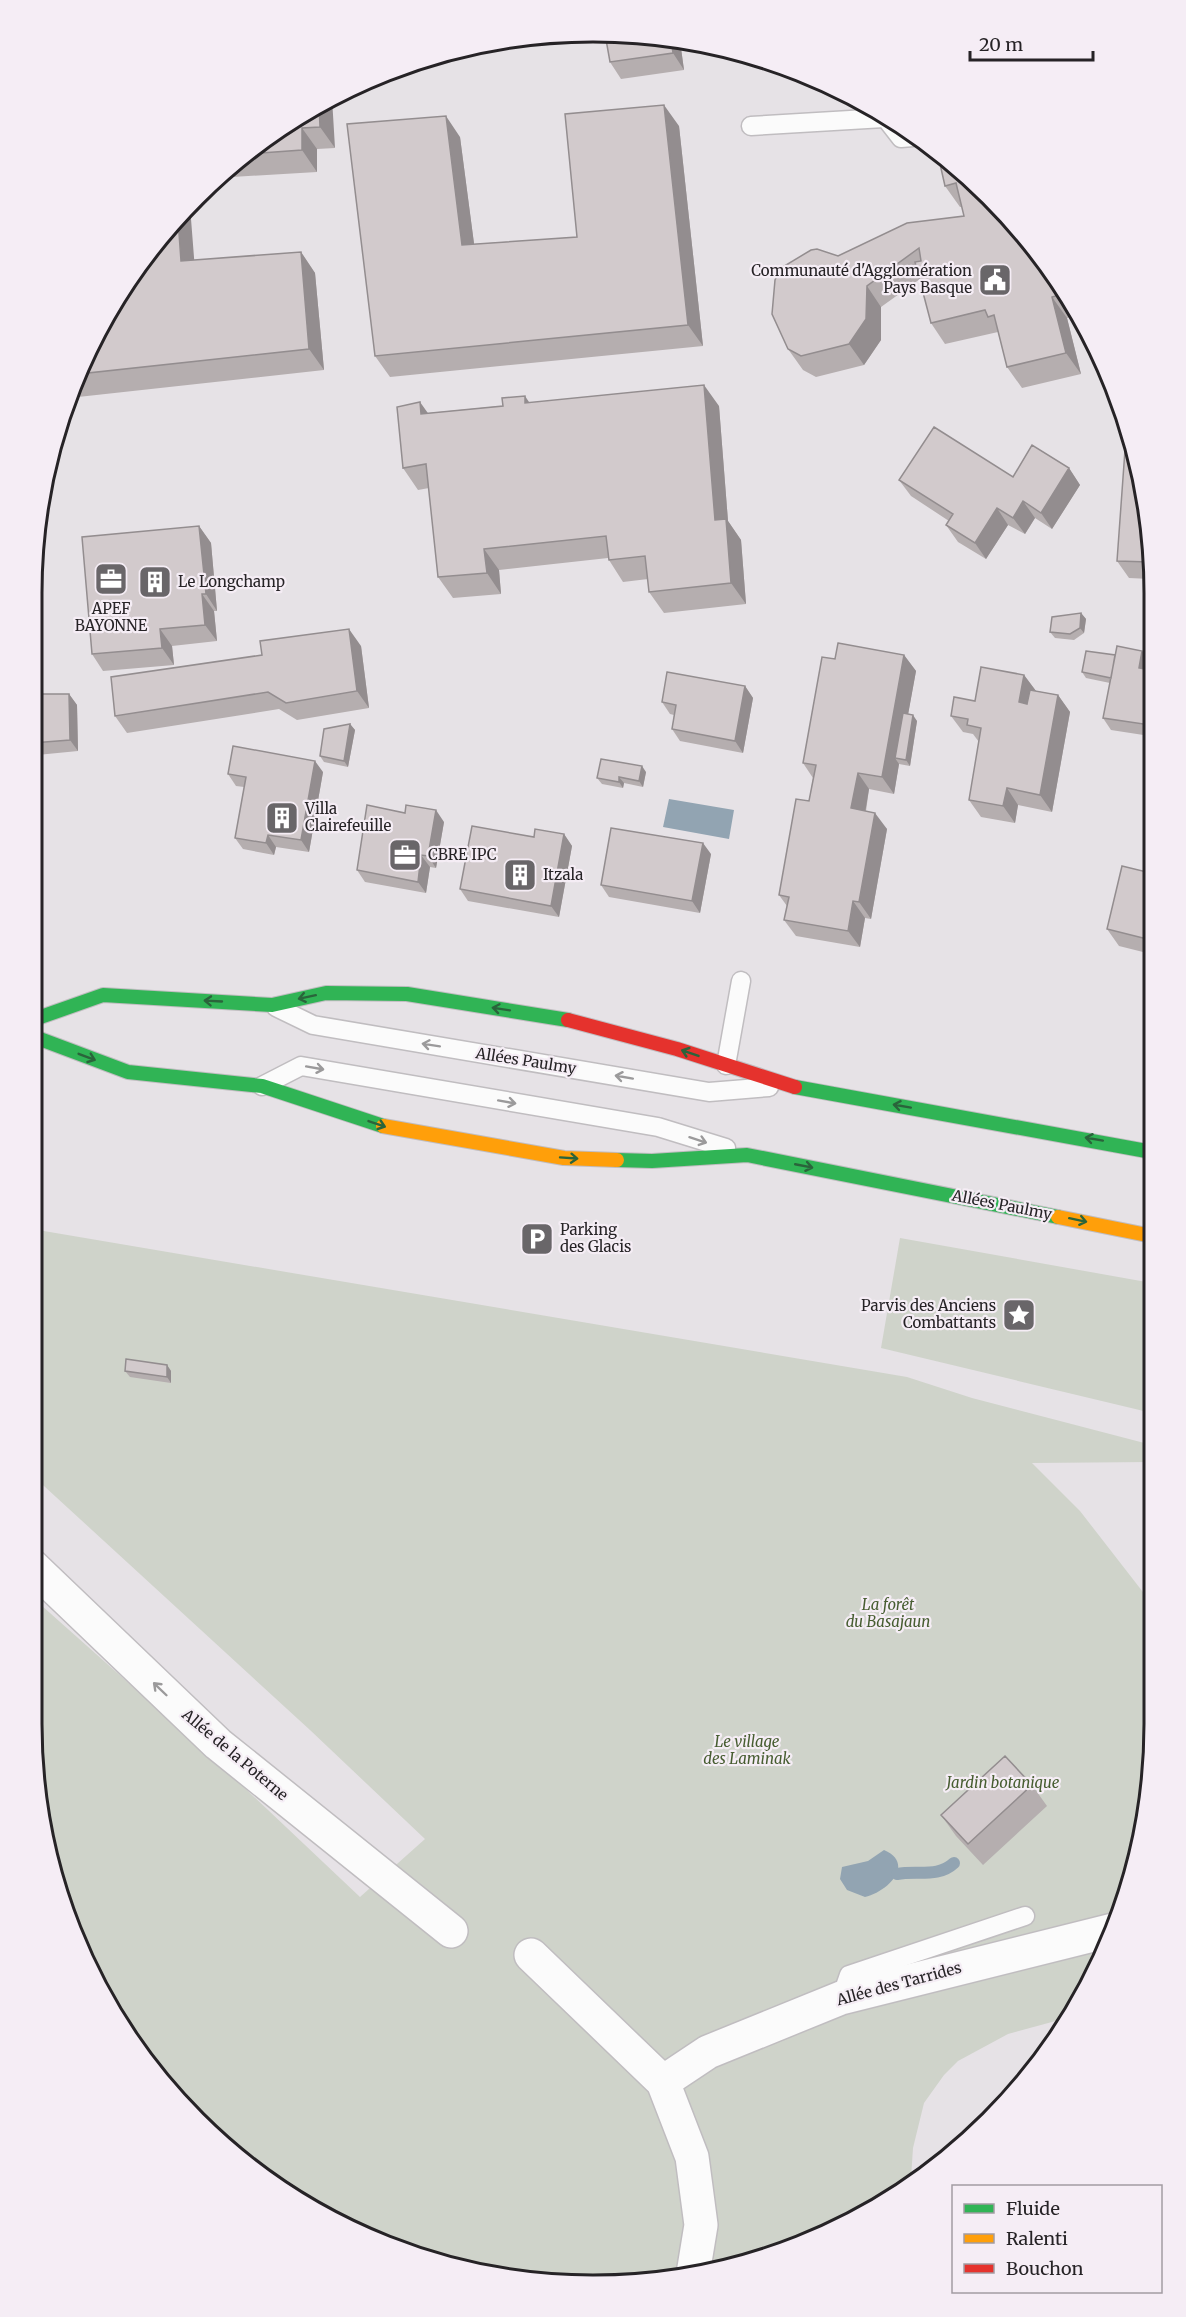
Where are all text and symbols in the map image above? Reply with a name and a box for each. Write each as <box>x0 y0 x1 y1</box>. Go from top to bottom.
scale bar <box>970 24 1093 62</box>
text: 20 m <box>979 33 1023 56</box>
place label: Communauté d'Agglomération Pays Basque <box>751 261 972 297</box>
public building icon: Communauté d'Agglomération Pays Basque <box>977 262 1013 298</box>
office icon: APEF BAYONNE <box>93 561 129 597</box>
building icon: Le Longchamp <box>137 564 173 600</box>
place label: Le Longchamp <box>178 572 285 591</box>
place label: APEF BAYONNE <box>75 599 148 635</box>
place label: Villa Clairefeuille <box>304 799 391 835</box>
building icon: Villa Clairefeuille <box>264 800 300 836</box>
office icon: CBRE IPC <box>387 837 423 873</box>
place label: CBRE IPC <box>428 845 497 864</box>
building icon: Itzala <box>502 857 538 893</box>
place label: Itzala <box>543 865 583 884</box>
one-way arrow <box>298 992 317 1003</box>
one-way arrow <box>204 996 224 1007</box>
one-way arrow <box>491 1003 511 1014</box>
one-way arrow <box>422 1039 442 1050</box>
street label: Allées Paulmy <box>473 1043 578 1078</box>
one-way arrow <box>681 1047 700 1058</box>
one-way arrow <box>77 1052 96 1063</box>
one-way arrow <box>305 1063 324 1074</box>
one-way arrow <box>614 1071 634 1082</box>
one-way arrow <box>497 1097 516 1108</box>
one-way arrow <box>893 1100 913 1111</box>
one-way arrow <box>367 1119 386 1130</box>
one-way arrow <box>1085 1134 1105 1145</box>
one-way arrow <box>688 1135 707 1146</box>
one-way arrow <box>558 1152 578 1163</box>
one-way arrow <box>794 1161 813 1172</box>
street label: Allées Paulmy <box>949 1185 1054 1224</box>
one-way arrow <box>1067 1215 1087 1226</box>
place label: Parking des Glacis <box>560 1220 631 1256</box>
parking icon: Parking des Glacis <box>519 1221 555 1257</box>
place label: Parvis des Anciens Combattants <box>861 1296 996 1332</box>
place icon: Parvis des Anciens Combattants <box>1001 1297 1037 1333</box>
park label: La forêt du Basajaun <box>846 1595 930 1631</box>
one-way arrow <box>153 1682 168 1696</box>
street label: Allée de la Poterne <box>178 1704 292 1805</box>
park label: Le village des Laminak <box>703 1732 792 1768</box>
park label: Jardin botanique <box>945 1773 1060 1792</box>
street label: Allée des Tarrides <box>833 1958 963 2010</box>
legend <box>952 2185 1162 2293</box>
text: Fluide <box>1006 2197 1060 2220</box>
text: Ralenti <box>1006 2227 1068 2250</box>
text: Bouchon <box>1006 2257 1083 2280</box>

